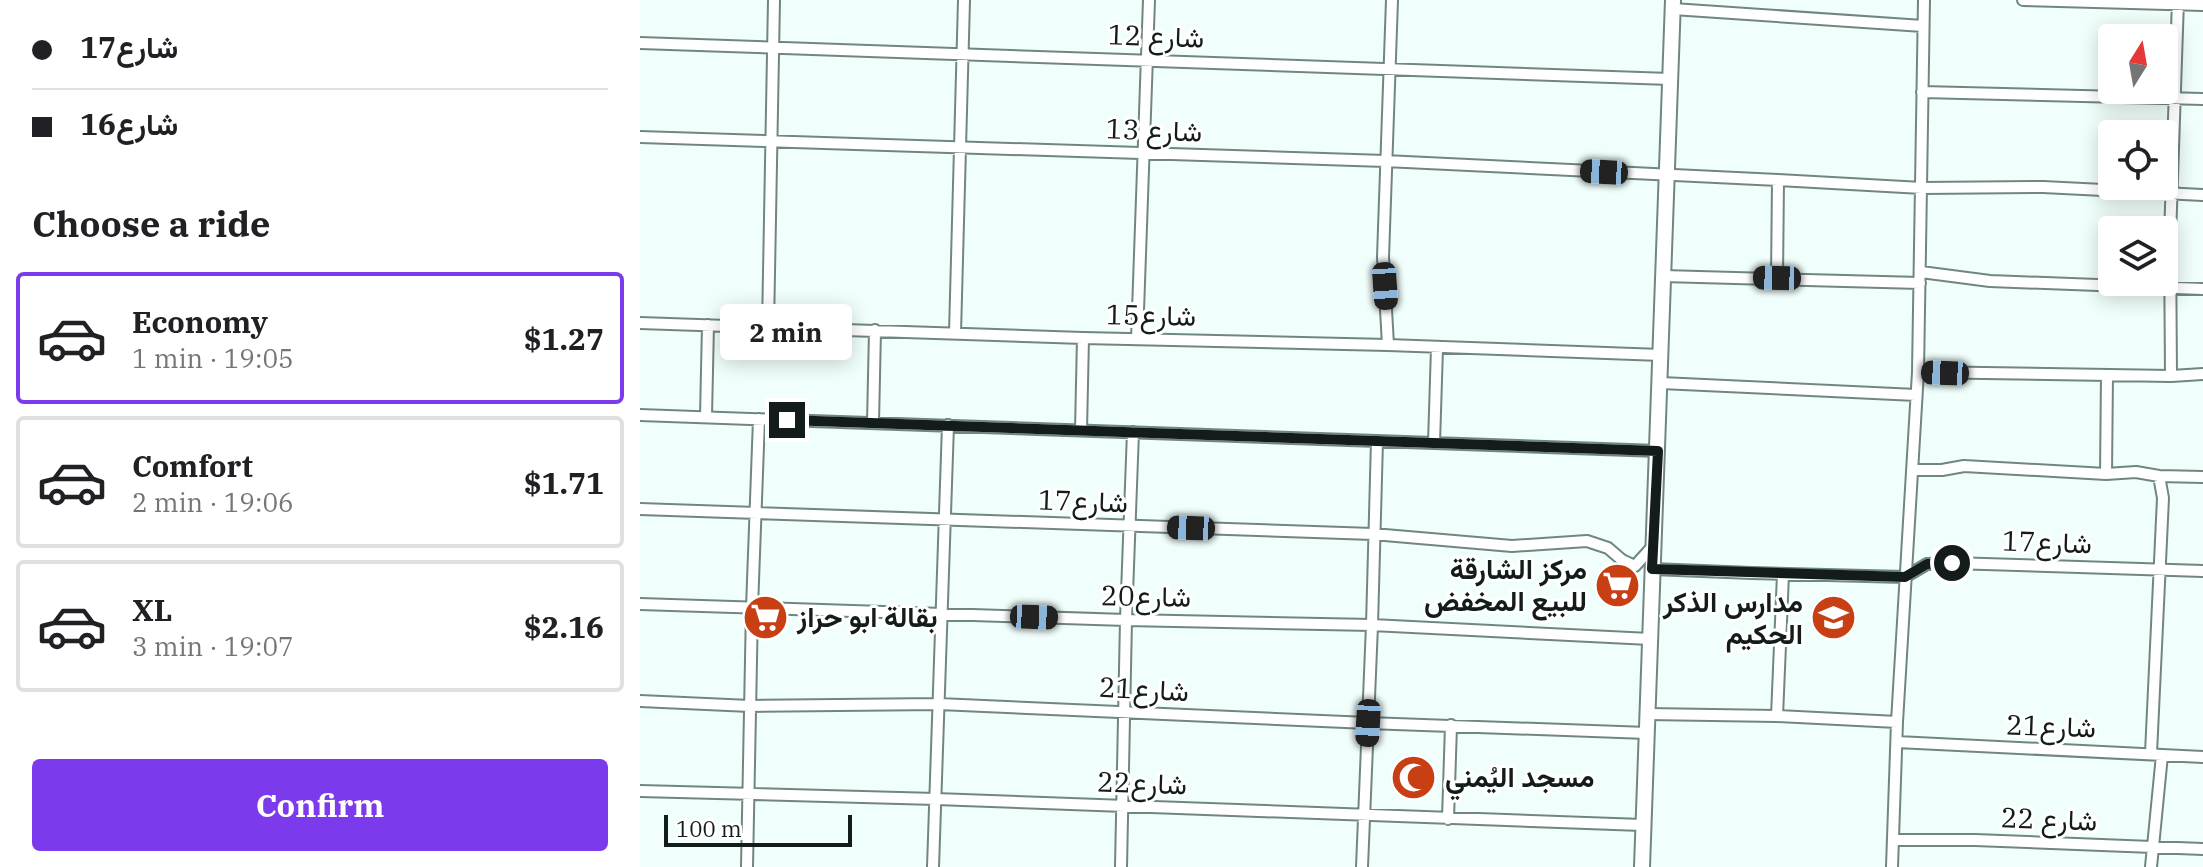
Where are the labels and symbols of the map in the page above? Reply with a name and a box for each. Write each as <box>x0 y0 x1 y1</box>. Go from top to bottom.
street label: شارع 12 <box>1107 15 1205 57</box>
north arrow <box>2098 24 2178 104</box>
street label: شارع 13 <box>1105 109 1203 151</box>
car <box>1579 159 1629 185</box>
car <box>1371 261 1399 311</box>
car <box>1753 266 1801 290</box>
street label: شارع15 <box>1106 295 1196 335</box>
callout: 2 min <box>721 304 853 360</box>
car <box>1921 360 1969 386</box>
route end <box>769 402 805 438</box>
street label: شارع17 <box>1037 480 1129 522</box>
car <box>1167 515 1215 541</box>
street label: شارع17 <box>2001 521 2093 563</box>
route start <box>1934 545 1970 581</box>
place label: مركز الشارقة للبيع المخفض <box>1424 550 1587 621</box>
supermarket icon: مركز الشارقة للبيع المخفض <box>1594 561 1642 609</box>
street label: شارع20 <box>1101 576 1191 616</box>
place label: مدارس الذكر الحكيم <box>1662 583 1803 653</box>
supermarket icon: بقالة ابو حراز <box>742 593 790 641</box>
school or university icon: مدارس الذكر الحكيم <box>1810 594 1858 642</box>
place label: بقالة ابو حراز <box>796 598 938 635</box>
car <box>1010 604 1058 630</box>
street label: شارع21 <box>1098 668 1190 710</box>
car <box>1355 698 1381 748</box>
street label: شارع21 <box>2005 705 2097 747</box>
mosque icon: مسجد اليُمني <box>1390 753 1438 801</box>
place label: مسجد اليُمني <box>1445 758 1594 801</box>
street label: شارع22 <box>1096 762 1188 804</box>
street label: شارع 22 <box>2000 798 2098 840</box>
scale bar <box>664 811 852 847</box>

